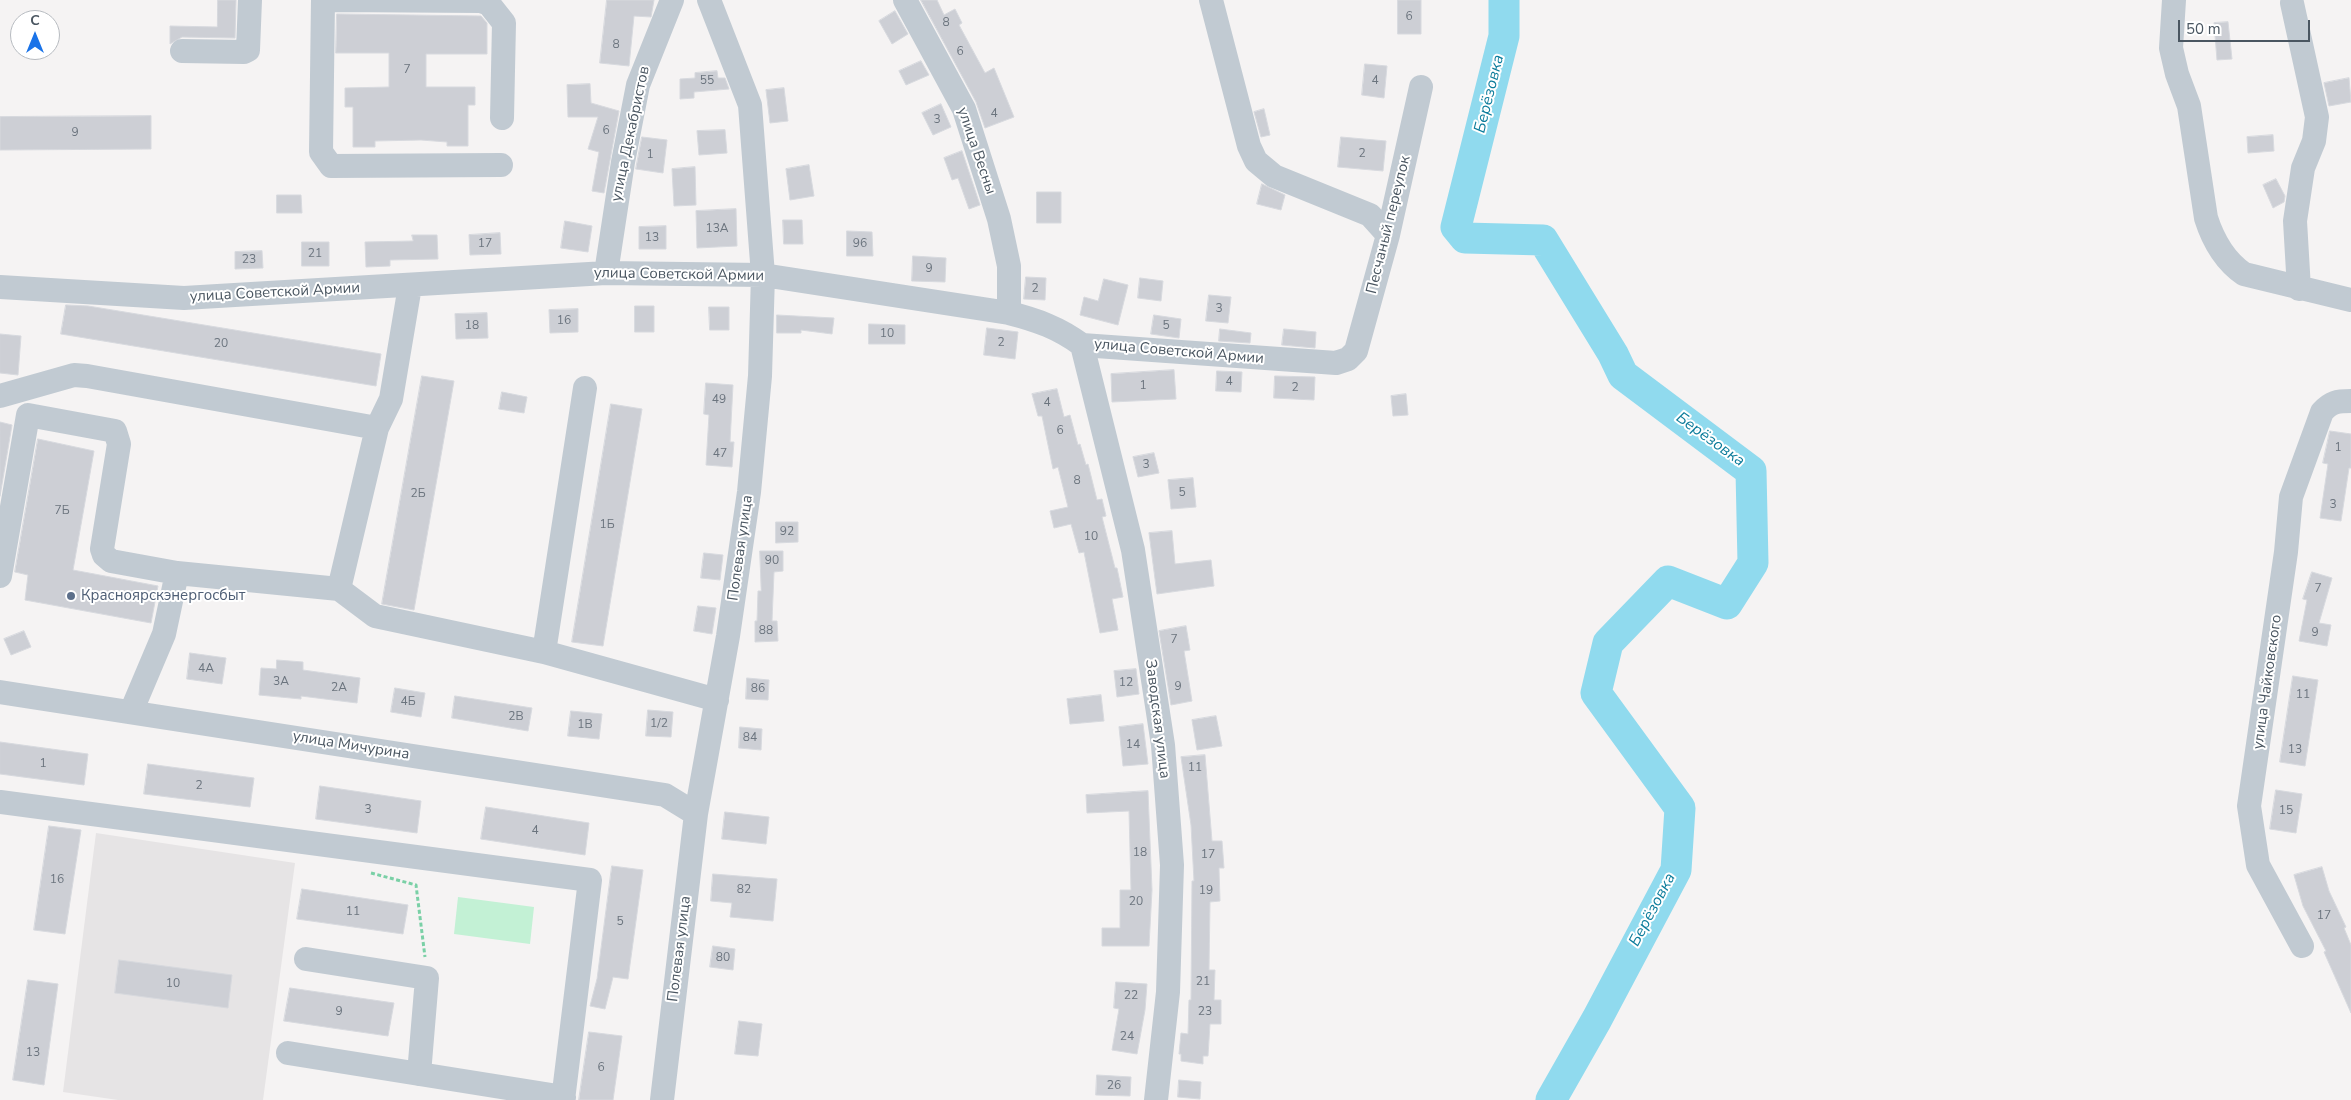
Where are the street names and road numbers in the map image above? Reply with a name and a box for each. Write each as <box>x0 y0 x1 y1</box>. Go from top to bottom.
street label: улица Декабристов <box>608 65 654 203</box>
street label: улица Весны <box>953 105 999 197</box>
street label: Песчаный переулок <box>1363 154 1415 296</box>
street label: улица Советской Армии <box>594 265 764 285</box>
street label: улица Советской Армии <box>189 280 361 306</box>
street label: улица Советской Армии <box>1093 336 1265 368</box>
street label: Полевая улица <box>725 494 757 602</box>
street label: улица Чайковского <box>2250 614 2286 750</box>
street label: Заводская улица <box>1141 658 1173 780</box>
street label: улица Мичурина <box>291 728 411 764</box>
street label: Полевая улица <box>665 895 695 1003</box>

